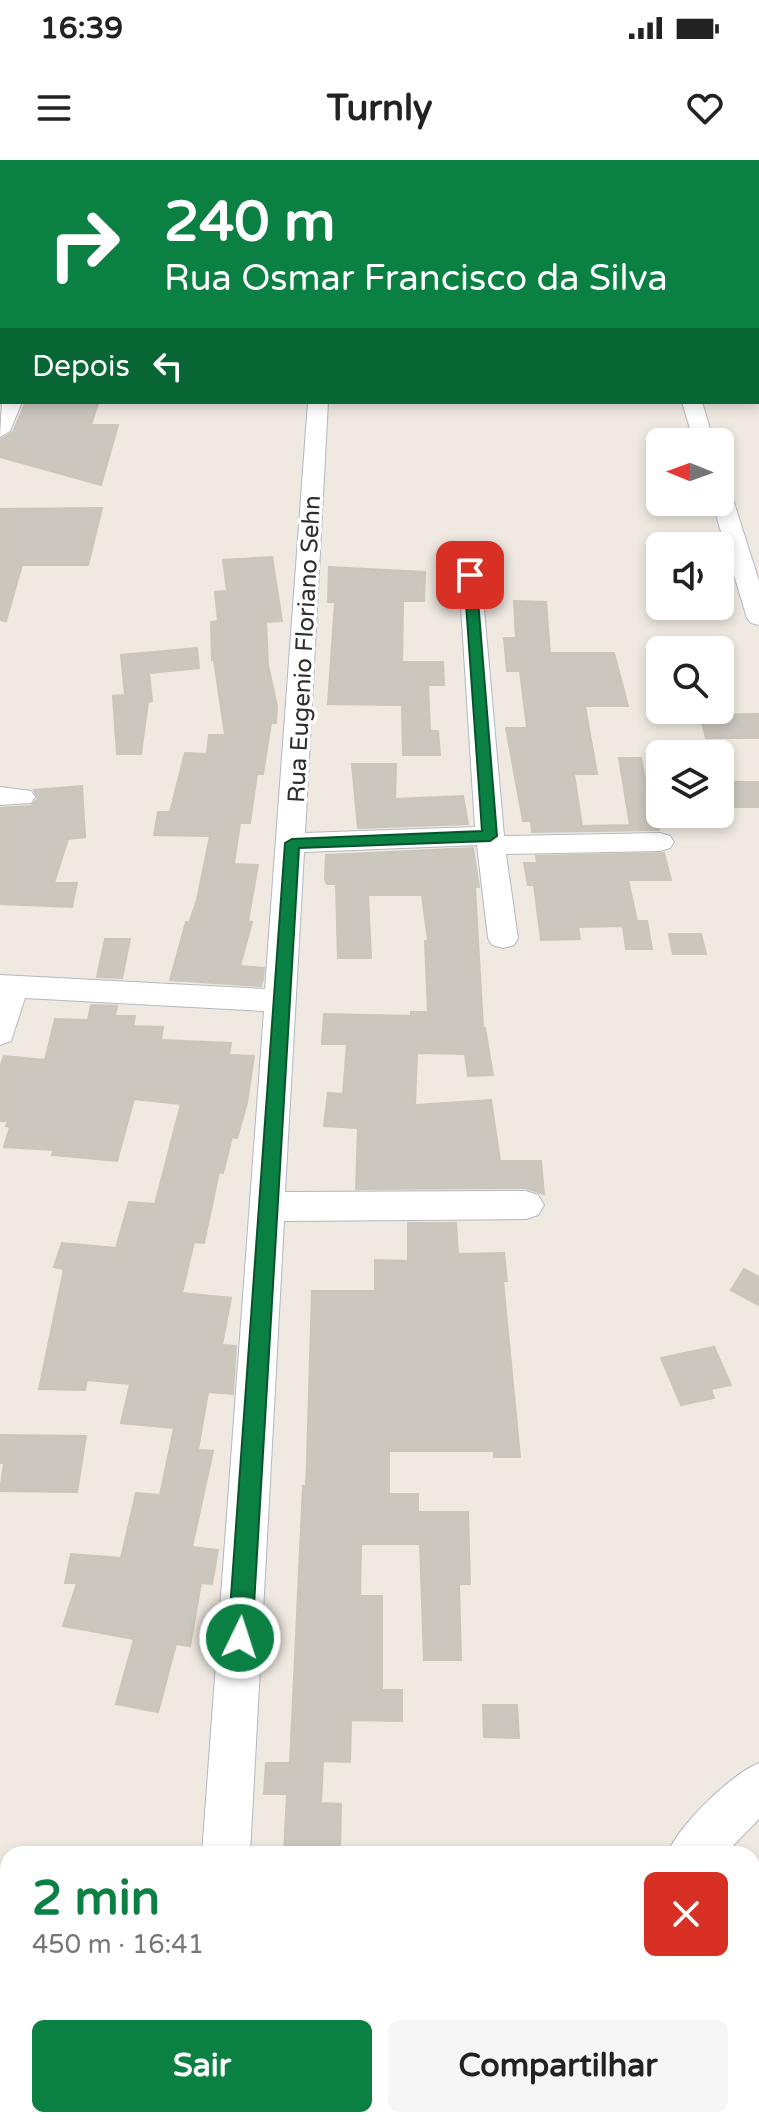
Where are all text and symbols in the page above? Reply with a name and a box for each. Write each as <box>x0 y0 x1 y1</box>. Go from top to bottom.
text: 16:39 <box>40 10 123 47</box>
icon: menu <box>32 86 76 130</box>
icon: heart <box>683 86 727 130</box>
text: Turnly <box>327 87 432 130</box>
text: 240 m <box>164 189 335 256</box>
icon: right <box>32 192 136 296</box>
text: Rua Osmar Francisco da Silva <box>164 257 668 300</box>
icon: left <box>146 344 190 388</box>
text: Depois <box>32 348 130 385</box>
north arrow <box>646 428 734 516</box>
map controls <box>646 428 734 828</box>
street label: Rua Eugenio Floriano Sehn <box>282 495 327 804</box>
button: sound <box>646 532 734 620</box>
pin <box>436 541 504 609</box>
icon: arrive <box>448 553 492 597</box>
button: search <box>646 636 734 724</box>
button: layers <box>646 740 734 828</box>
position arrow <box>198 1596 282 1680</box>
text: 2 min <box>32 1870 160 1928</box>
button: close <box>644 1872 728 1956</box>
text: 450 m · 16:41 <box>32 1929 204 1960</box>
button: Sair <box>32 2020 372 2112</box>
button: Compartilhar <box>388 2020 728 2112</box>

